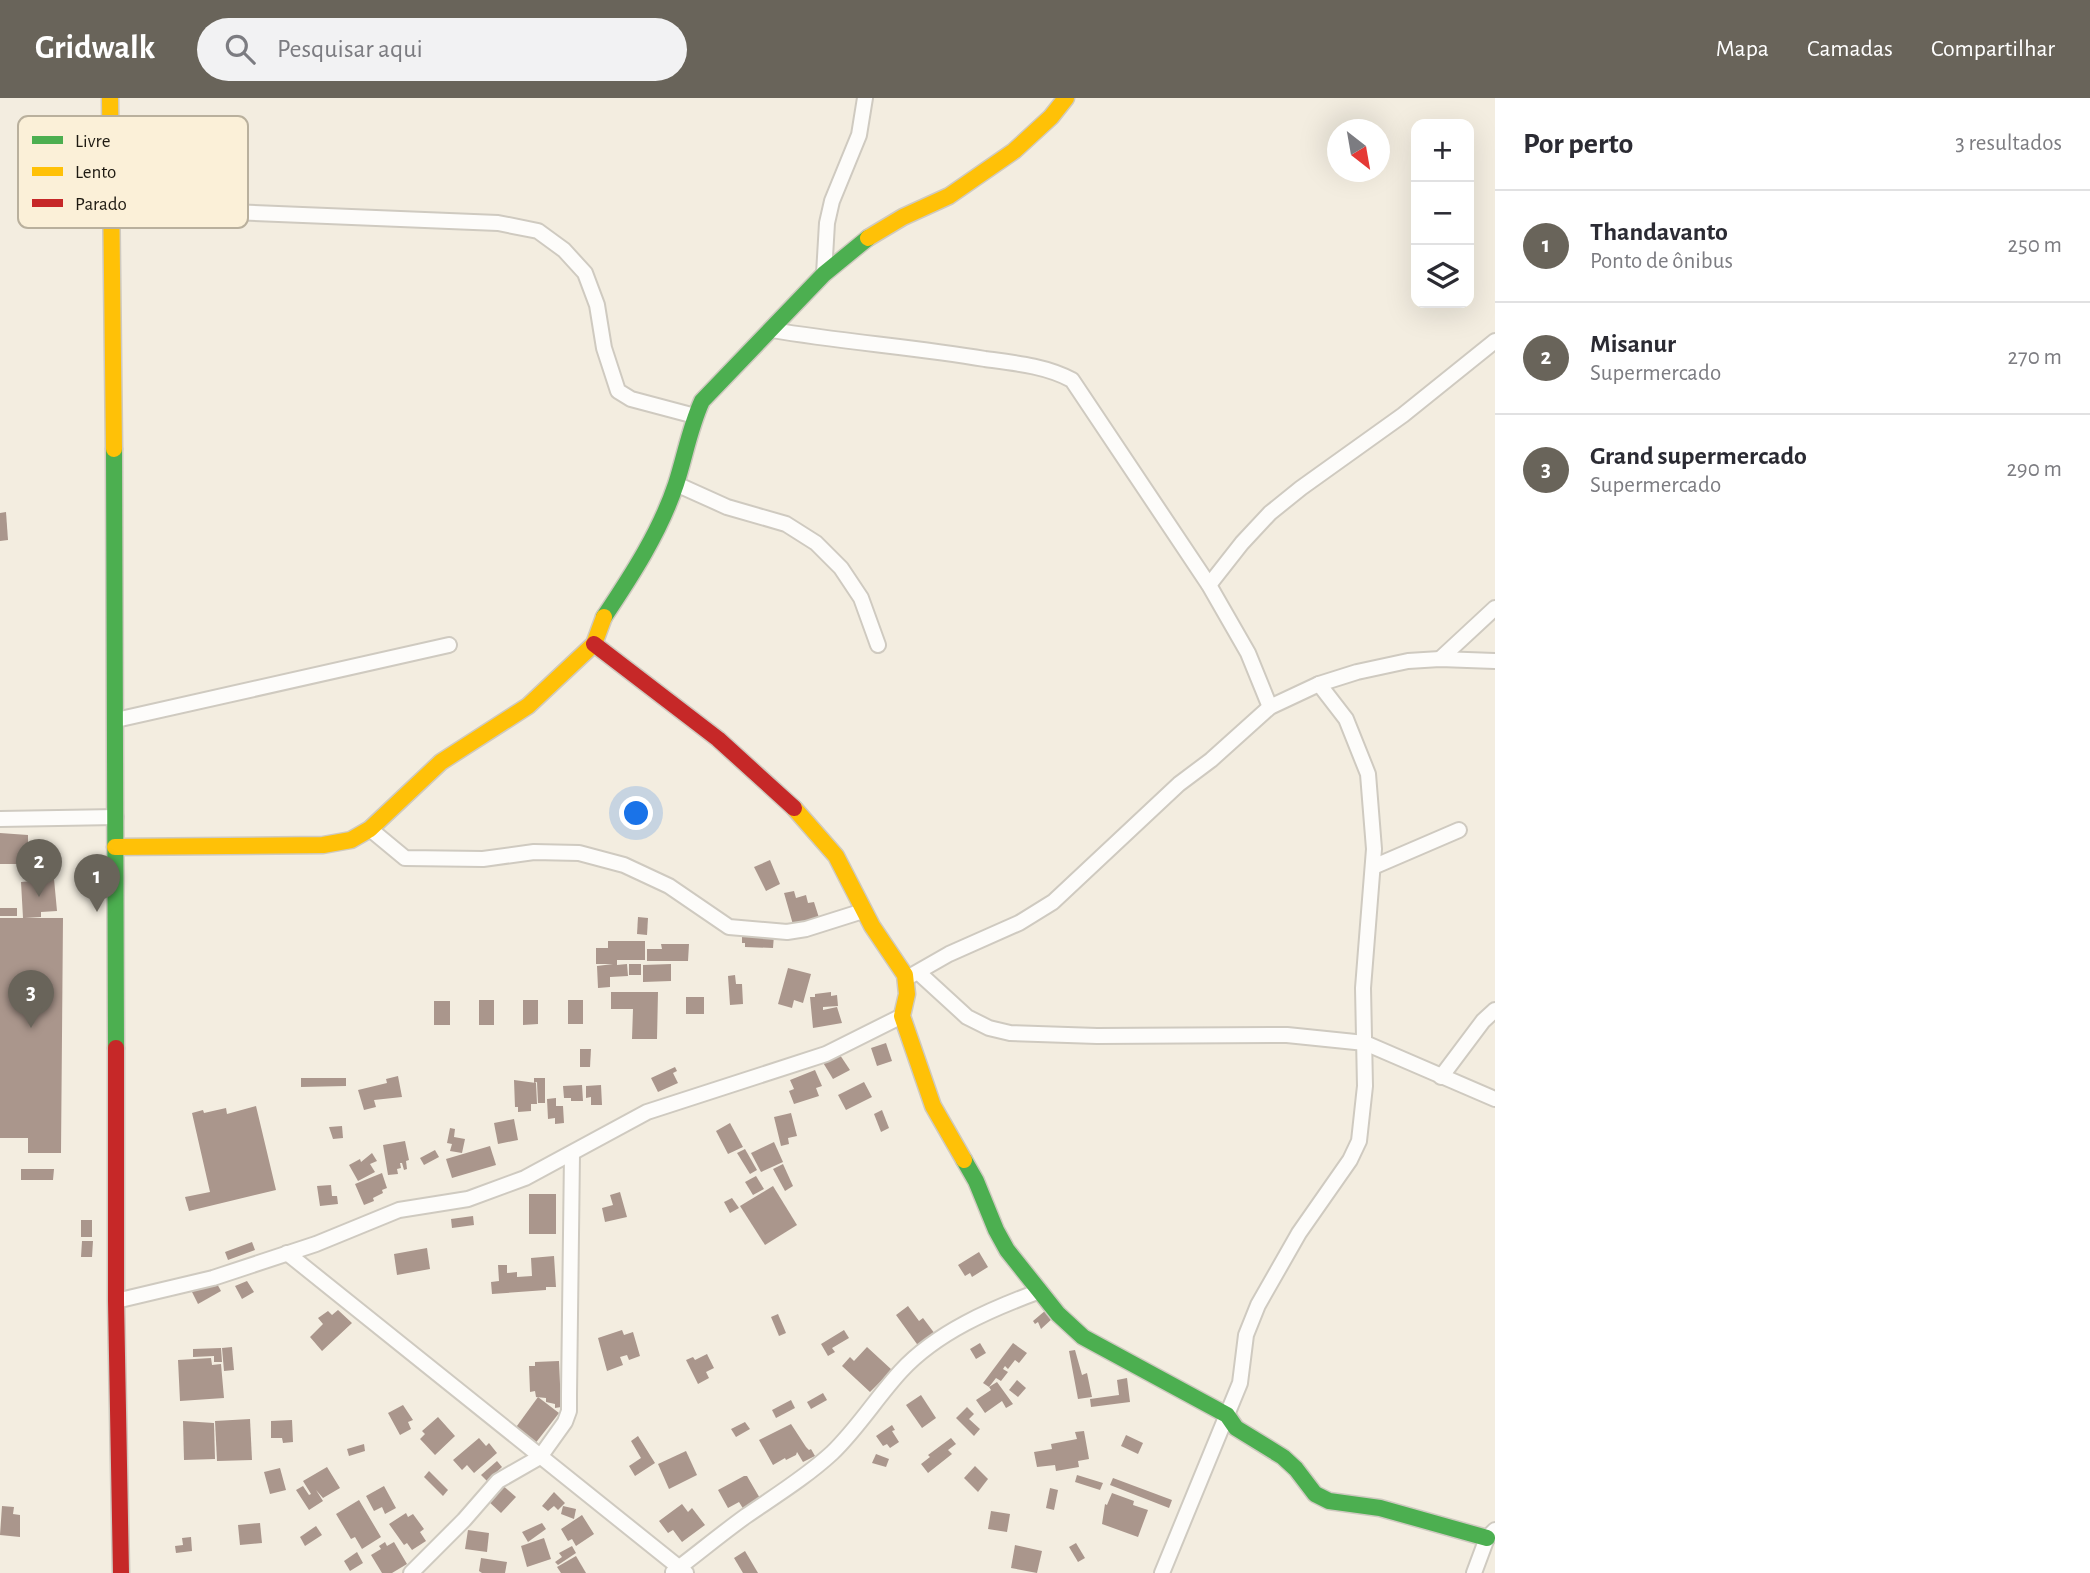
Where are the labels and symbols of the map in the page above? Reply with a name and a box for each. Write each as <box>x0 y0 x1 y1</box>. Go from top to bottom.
legend <box>18 116 248 228</box>
north arrow <box>1327 119 1390 182</box>
text: Livre <box>75 132 110 151</box>
text: Lento <box>75 163 116 182</box>
text: Parado <box>75 195 127 214</box>
your location <box>619 796 653 830</box>
pin: 2 <box>16 839 62 897</box>
pin: 1 <box>74 854 120 912</box>
pin: 3 <box>8 970 54 1028</box>

